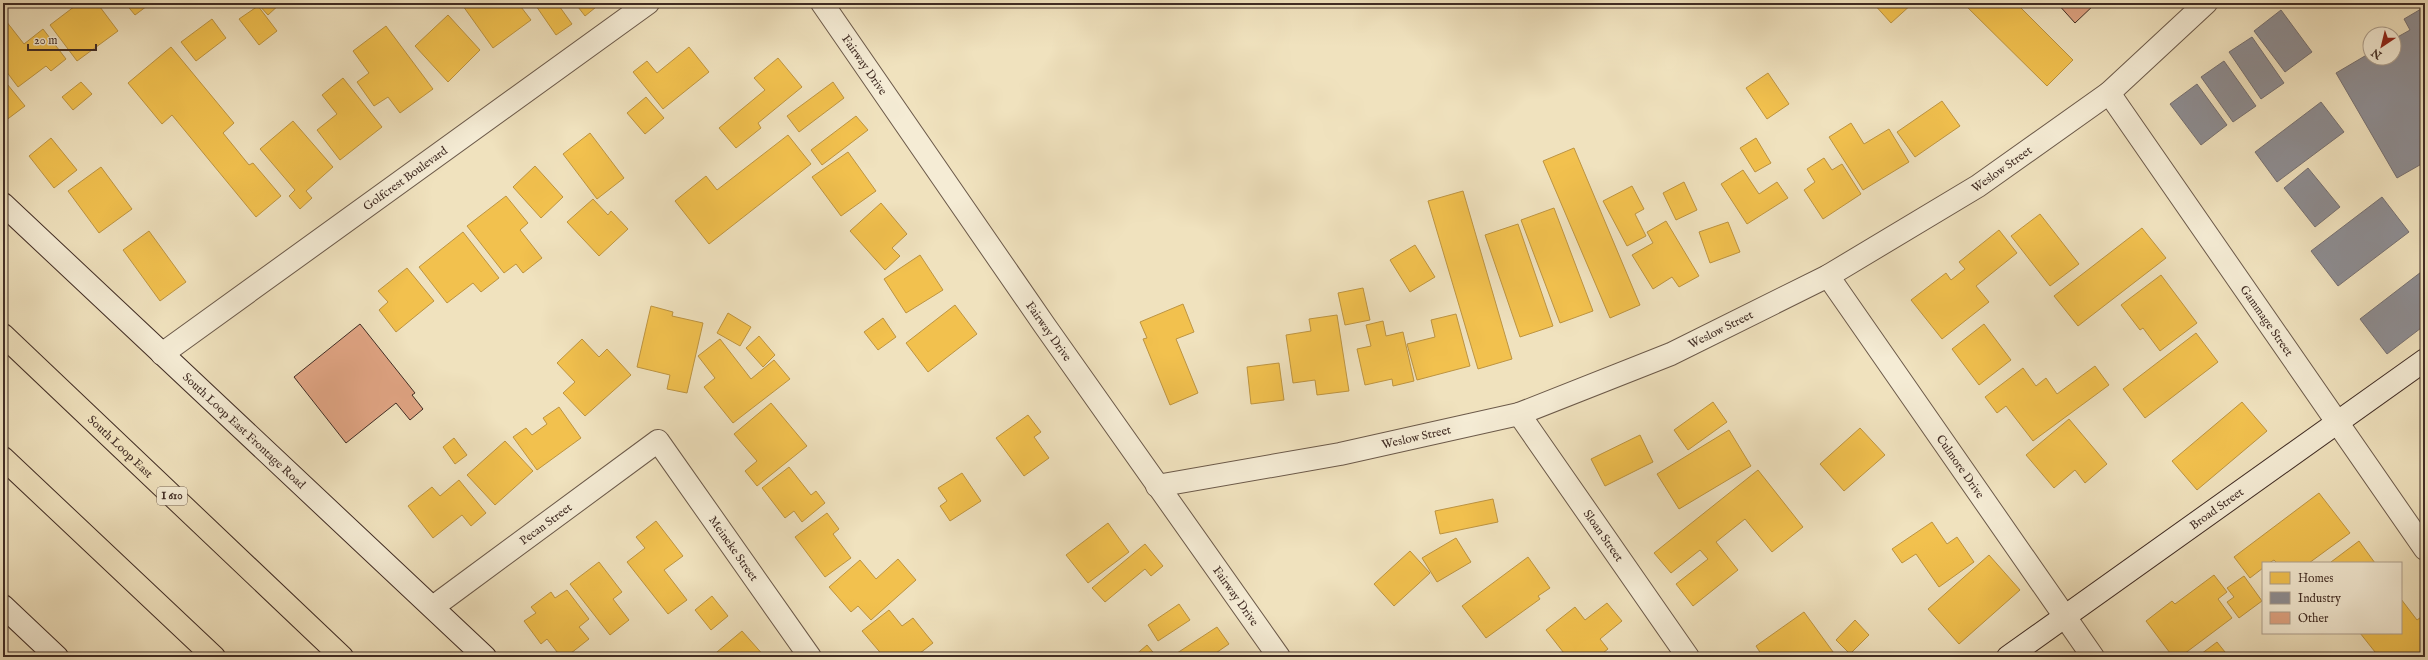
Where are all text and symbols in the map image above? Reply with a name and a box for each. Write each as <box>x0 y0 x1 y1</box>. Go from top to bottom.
scale bar <box>28 26 96 52</box>
north arrow <box>2362 26 2402 66</box>
street label: Fairway Drive <box>839 32 891 98</box>
text: 20 m <box>34 33 57 48</box>
text: N <box>2369 45 2386 62</box>
street label: Golfcrest Boulevard <box>360 143 451 214</box>
street label: Weslow Street <box>1969 143 2035 196</box>
street label: Gammage Street <box>2237 282 2297 359</box>
street label: Fairway Drive <box>1023 298 1075 365</box>
street label: Weslow Street <box>1686 307 1756 352</box>
street label: South Loop East Frontage Road <box>180 369 309 492</box>
street label: South Loop East <box>85 412 156 481</box>
street label: Weslow Street <box>1380 422 1452 452</box>
street label: Culmore Drive <box>1933 432 1988 502</box>
street label: Broad Street <box>2187 484 2246 533</box>
road number: I 610 <box>157 487 187 505</box>
street label: Pecan Street <box>516 500 575 548</box>
street label: Sloan Street <box>1580 507 1627 564</box>
street label: Meineke Street <box>706 513 762 584</box>
legend <box>2262 562 2402 634</box>
street label: Fairway Drive <box>1210 563 1262 629</box>
text: Homes <box>2298 571 2334 586</box>
text: Industry <box>2298 591 2341 606</box>
text: Other <box>2298 611 2329 626</box>

